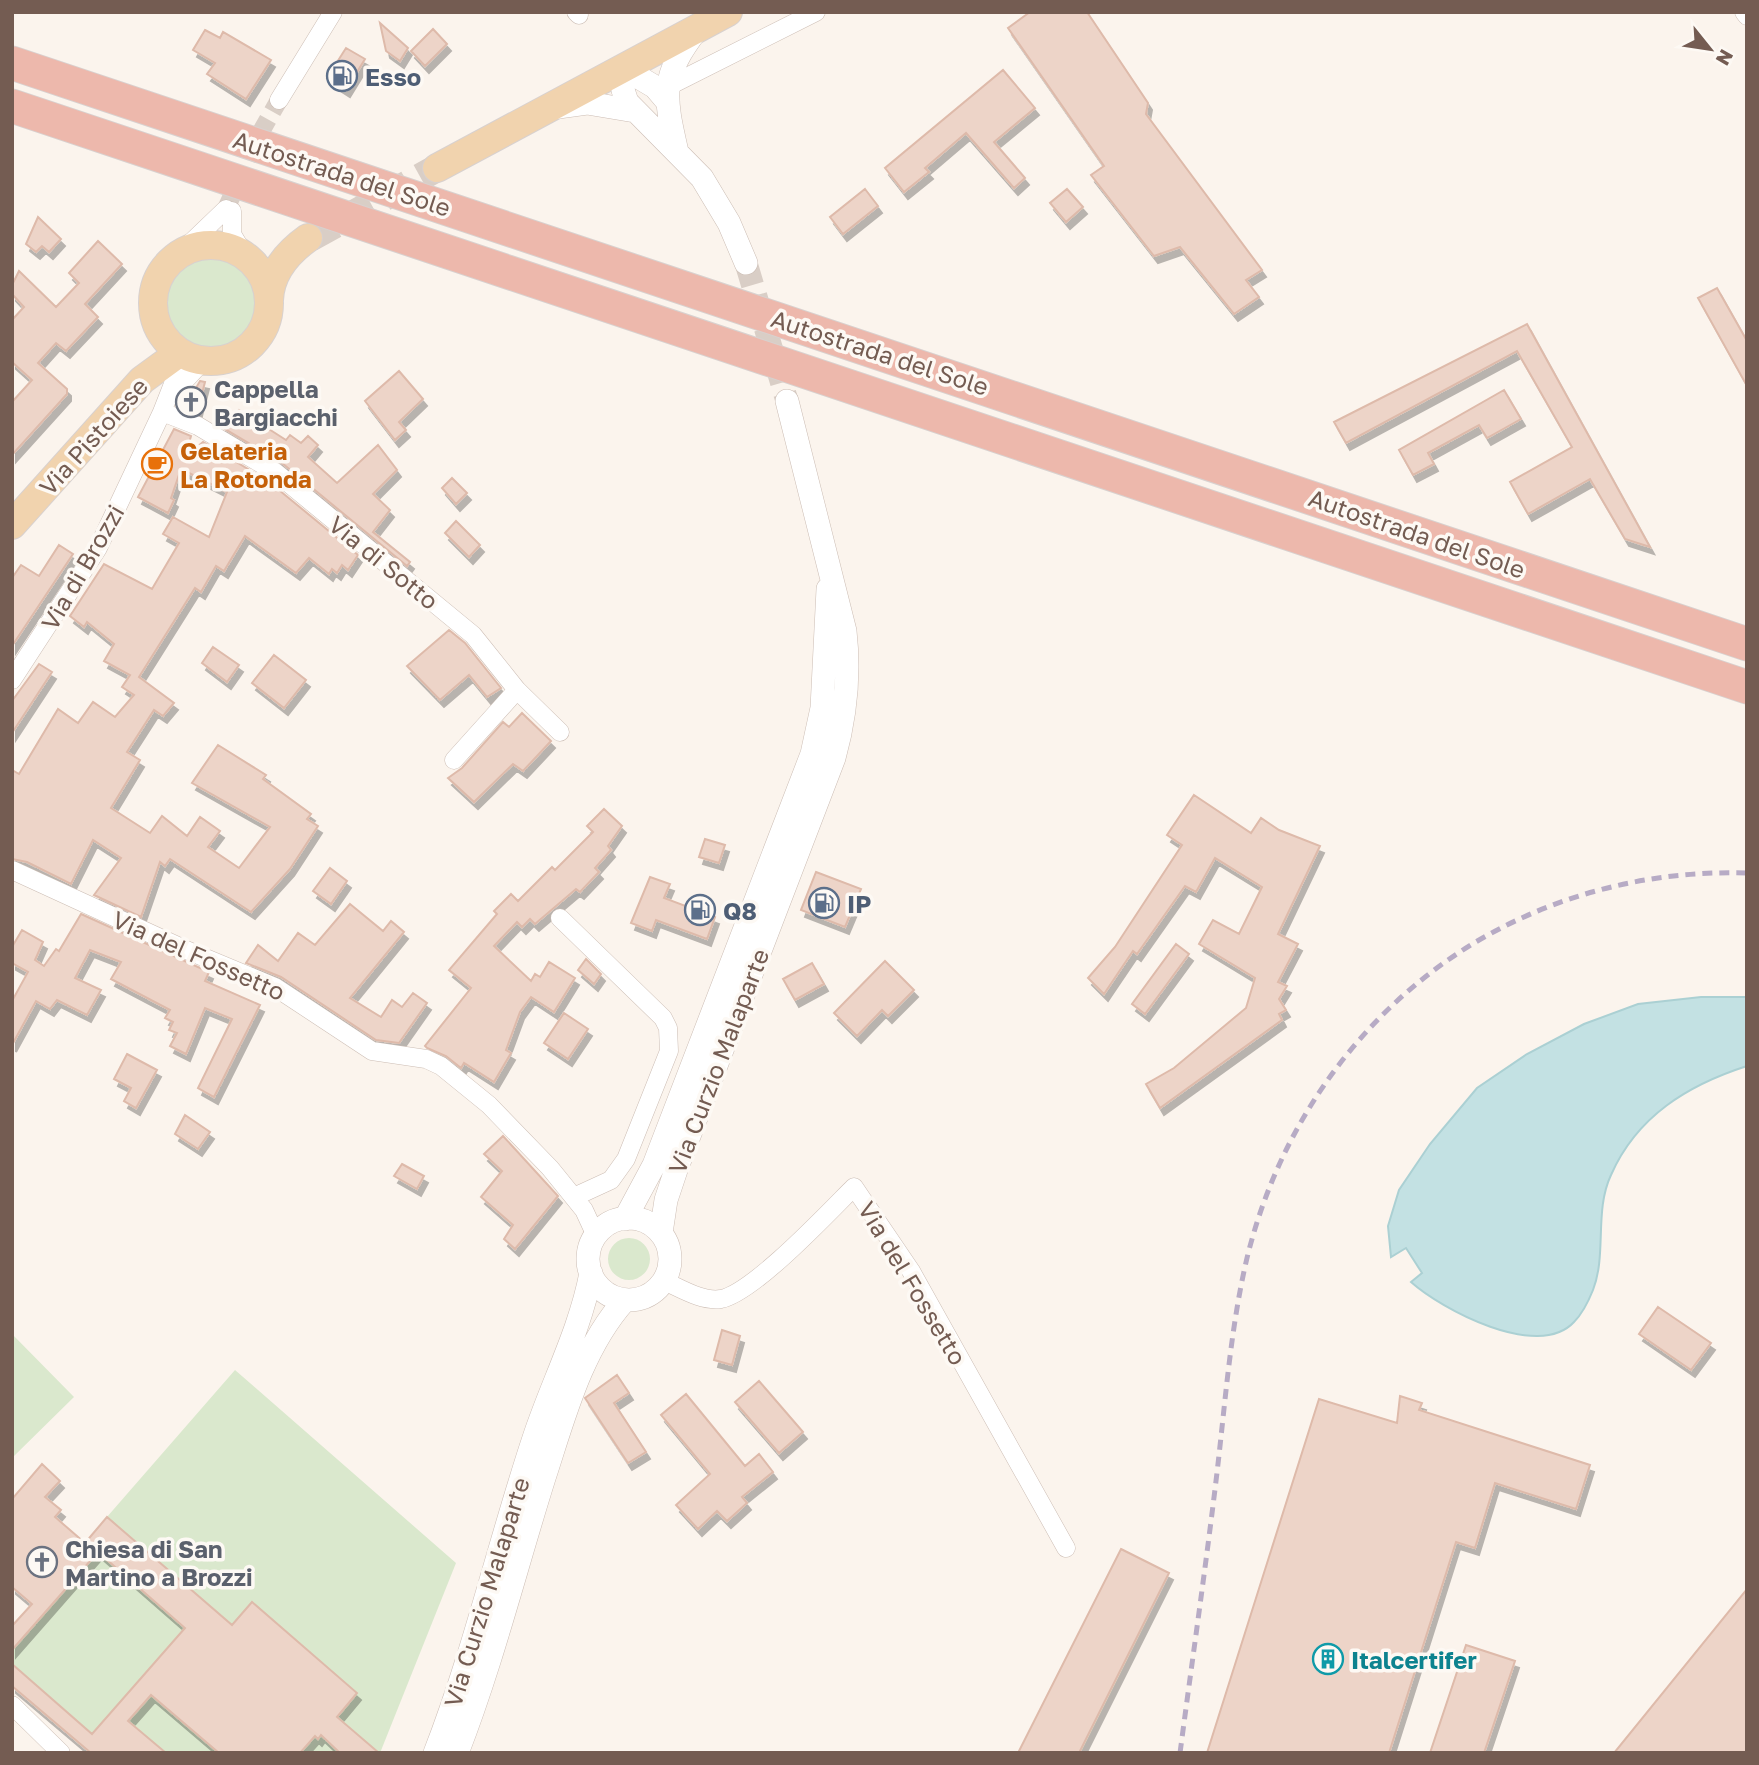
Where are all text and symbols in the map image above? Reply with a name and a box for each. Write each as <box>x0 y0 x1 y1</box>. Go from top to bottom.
north arrow <box>1675 14 1745 84</box>
text: N <box>1712 46 1739 70</box>
fuel station icon: Esso <box>325 59 359 93</box>
place label: Esso <box>365 62 421 91</box>
street label: Autostrada del Sole <box>230 124 454 222</box>
street label: Autostrada del Sole <box>768 303 992 401</box>
street label: Via Pistoiese <box>33 371 153 501</box>
place label: Cappella Bargiacchi <box>214 374 338 431</box>
church icon: Cappella Bargiacchi <box>174 385 208 419</box>
place label: Gelateria La Rotonda <box>180 436 312 493</box>
cafe icon: Gelateria La Rotonda <box>140 447 174 481</box>
street label: Autostrada del Sole <box>1305 482 1529 584</box>
street label: Via di Brozzi <box>34 499 130 635</box>
street label: Via di Sotto <box>323 509 445 615</box>
fuel station icon: IP <box>807 886 841 920</box>
place label: IP <box>847 889 871 918</box>
fuel station icon: Q8 <box>683 893 717 927</box>
place label: Q8 <box>723 896 757 925</box>
street label: Via del Fossetto <box>108 904 290 1006</box>
street label: Via Curzio Malaparte <box>662 944 774 1178</box>
street label: Via del Fossetto <box>853 1196 973 1370</box>
street label: Via Curzio Malaparte <box>437 1474 535 1710</box>
place label: Chiesa di San Martino a Brozzi <box>65 1534 253 1591</box>
church icon: Chiesa di San Martino a Brozzi <box>25 1545 59 1579</box>
building icon: Italcertifer <box>1311 1642 1345 1676</box>
place label: Italcertifer <box>1351 1645 1477 1674</box>

